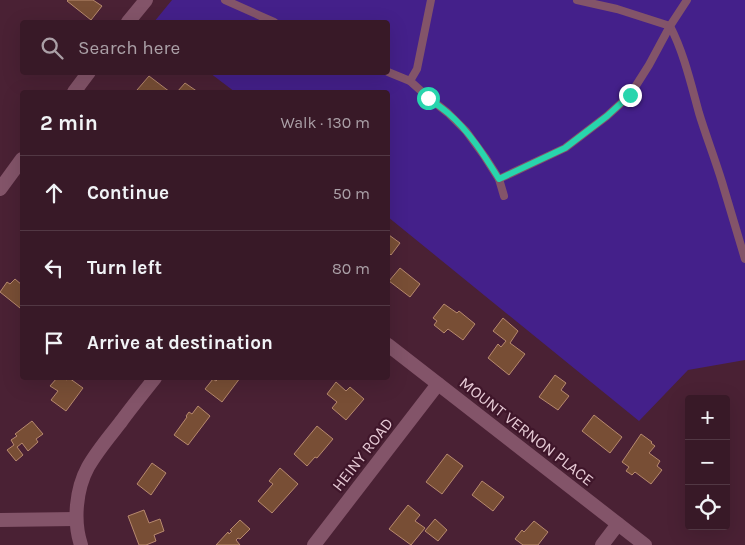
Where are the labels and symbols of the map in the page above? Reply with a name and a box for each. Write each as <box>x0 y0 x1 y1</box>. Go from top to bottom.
route end <box>619 84 642 107</box>
route start <box>417 87 440 110</box>
street label: MOUNT VERNON PLACE <box>456 373 598 490</box>
street label: HEINY ROAD <box>328 414 397 495</box>

